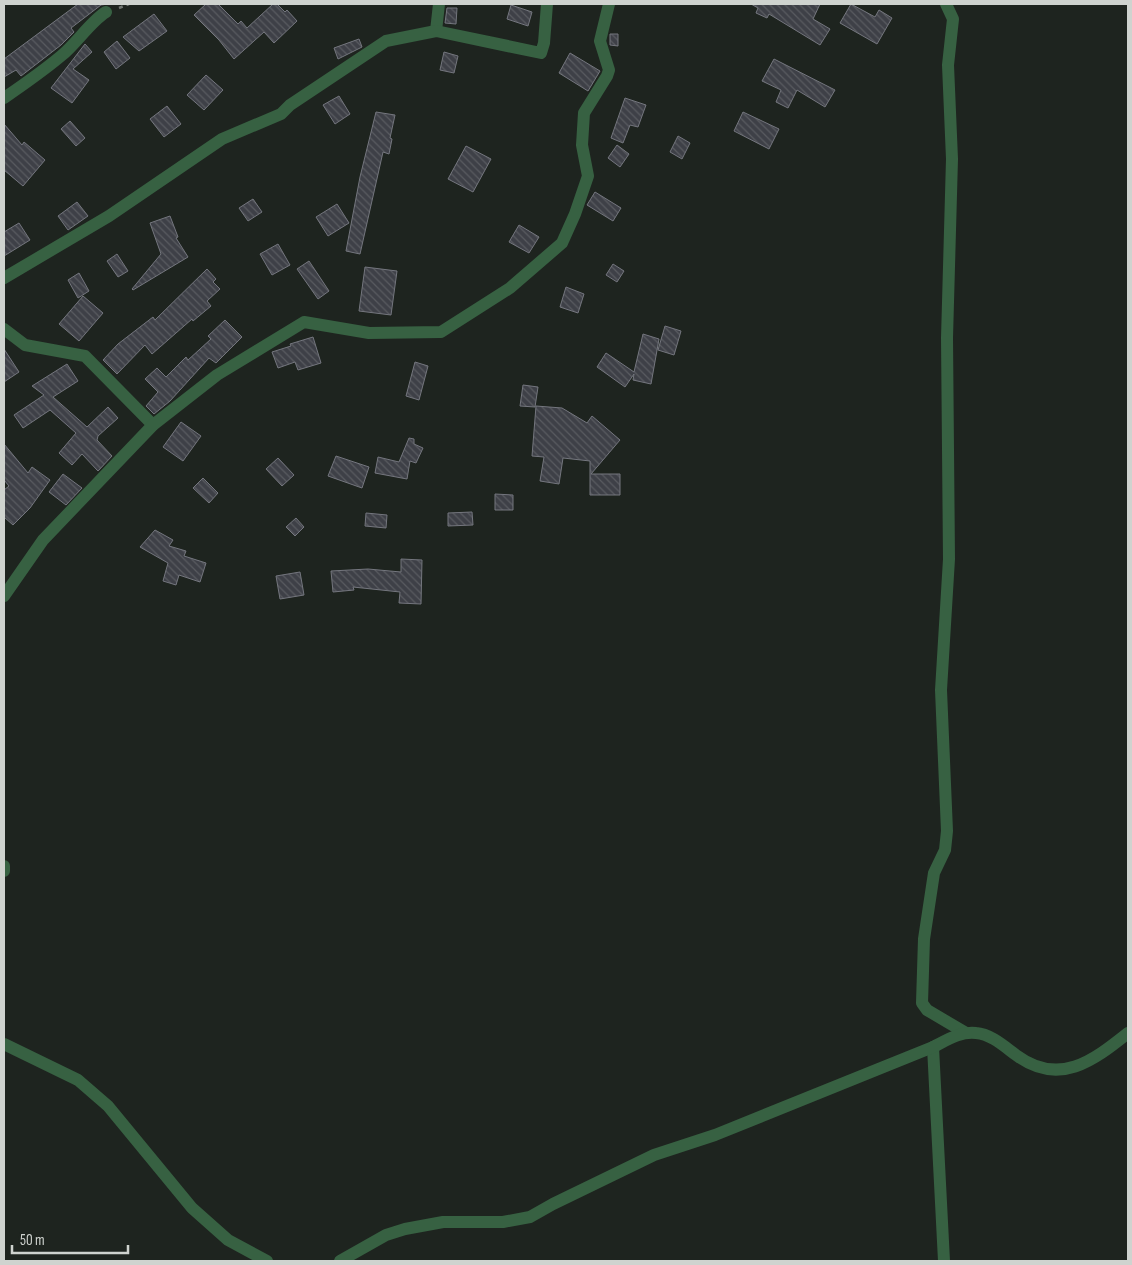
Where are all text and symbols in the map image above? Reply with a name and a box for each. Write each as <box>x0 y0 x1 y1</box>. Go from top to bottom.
scale bar <box>12 1222 129 1254</box>
text: 50 m <box>20 1231 45 1250</box>

